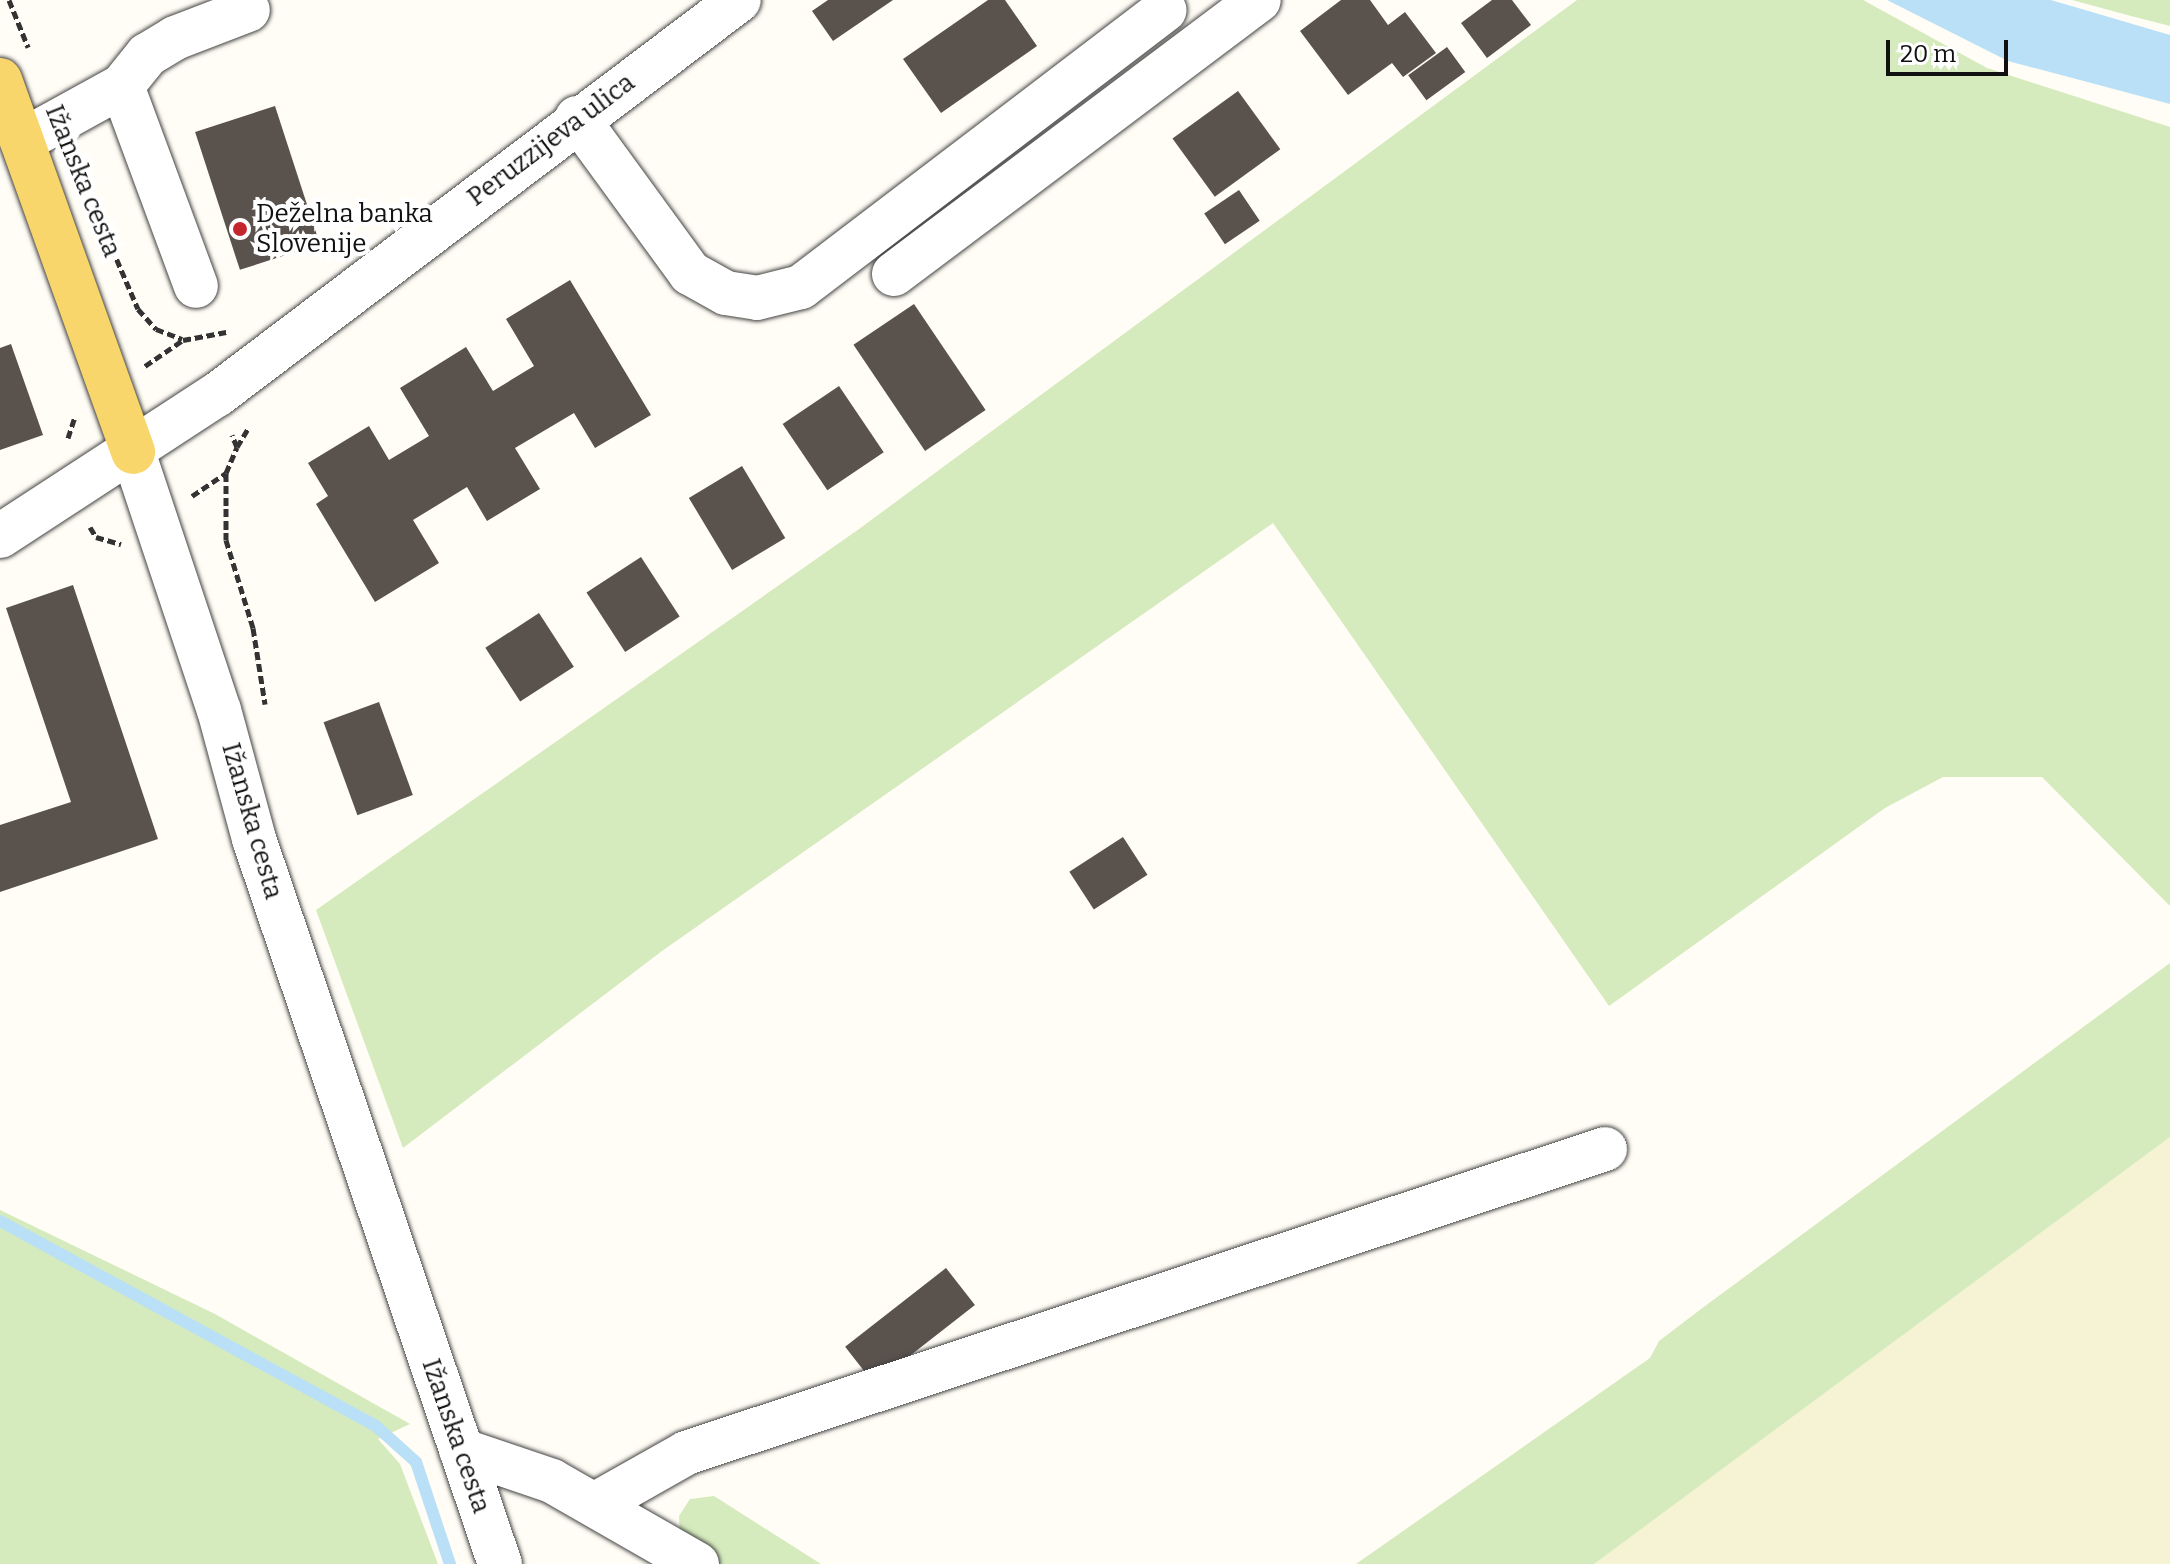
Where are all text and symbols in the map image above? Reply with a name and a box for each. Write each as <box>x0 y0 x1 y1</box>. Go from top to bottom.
scale bar <box>1890 24 2012 74</box>
text: 20 m <box>1900 40 1956 68</box>
street label: Peruzzijeva ulica <box>461 67 641 213</box>
street label: Ižanska cesta <box>38 100 128 262</box>
place label: Deželna banka Slovenije <box>256 198 433 260</box>
marker: Deželna banka Slovenije <box>231 220 249 238</box>
street label: Ižanska cesta <box>215 739 289 903</box>
street label: Ižanska cesta <box>415 1355 497 1517</box>

